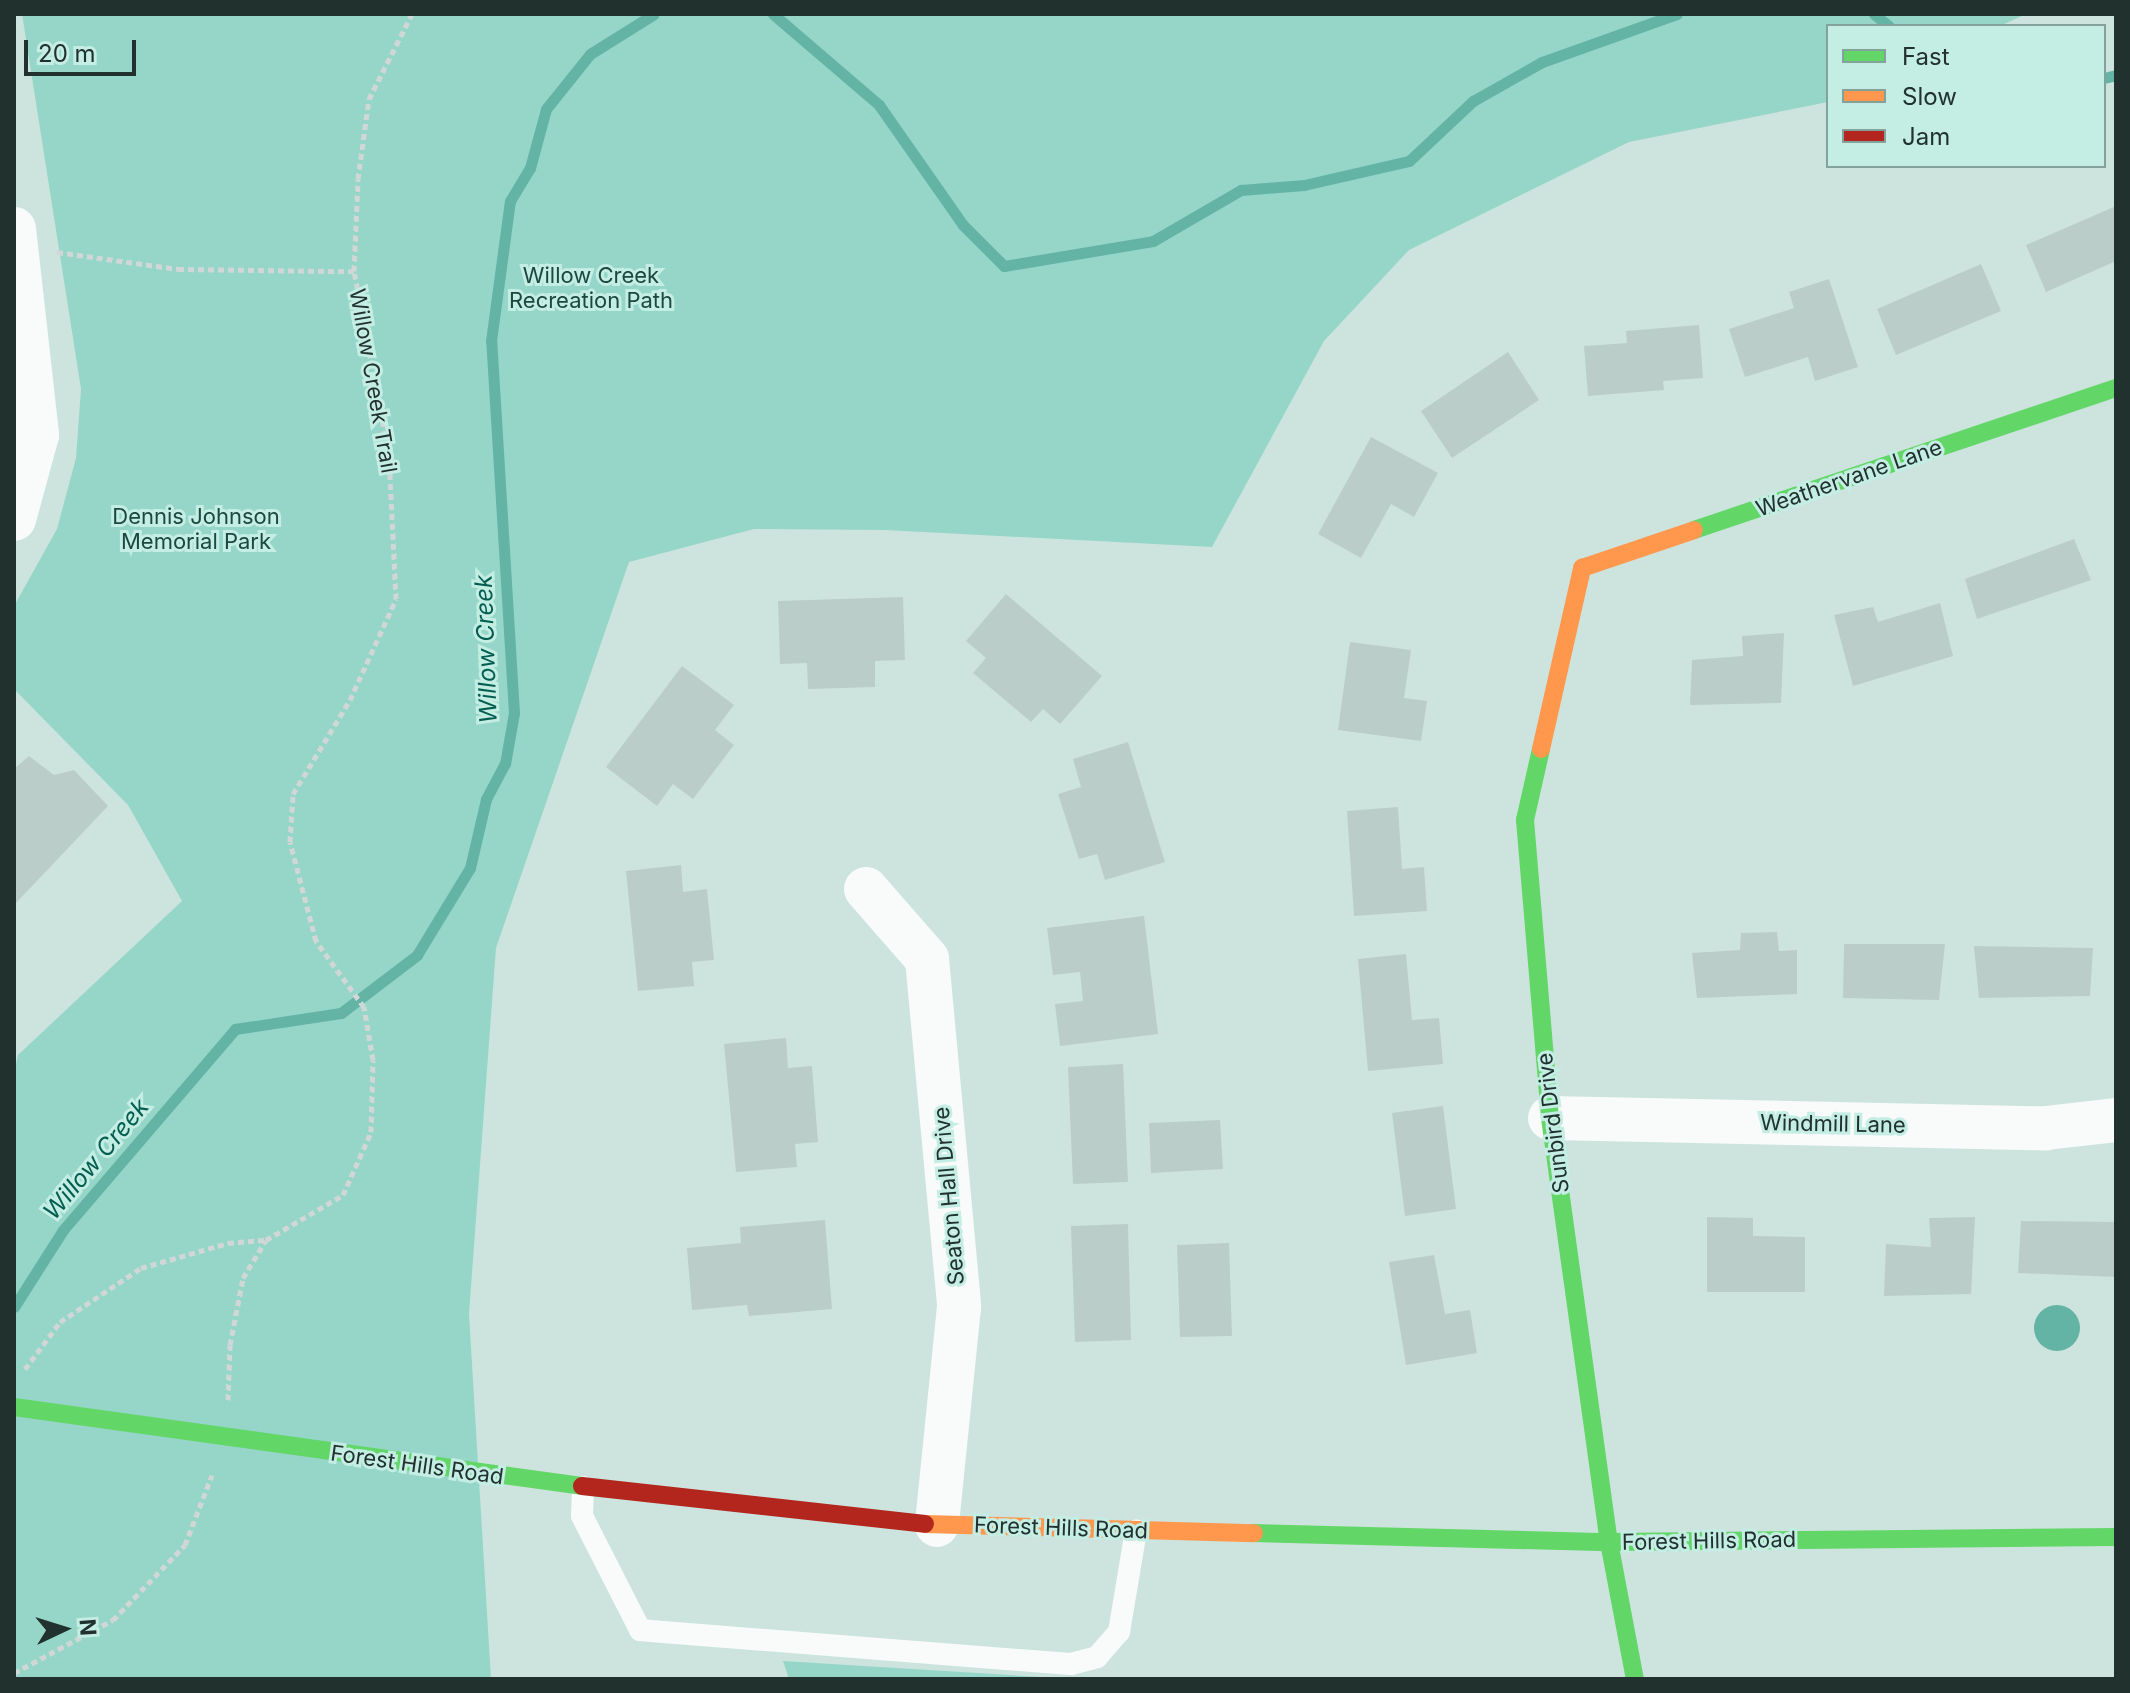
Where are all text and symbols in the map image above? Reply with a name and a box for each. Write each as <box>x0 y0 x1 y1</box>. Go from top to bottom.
scale bar <box>28 24 140 74</box>
legend <box>1826 24 2106 168</box>
text: 20 m <box>38 39 96 68</box>
text: Fast <box>1902 42 1950 71</box>
text: Slow <box>1902 82 1957 111</box>
text: Jam <box>1902 122 1950 151</box>
park label: Willow Creek Recreation Path <box>509 262 673 314</box>
street label: Willow Creek Trail <box>344 287 402 475</box>
street label: Weathervane Lane <box>1753 434 1945 522</box>
park label: Dennis Johnson Memorial Park <box>112 503 280 554</box>
water label: Willow Creek <box>469 574 503 724</box>
street label: Sunbird Drive <box>1531 1051 1575 1195</box>
water label: Willow Creek <box>37 1093 155 1225</box>
street label: Seaton Hall Drive <box>928 1106 970 1286</box>
street label: Windmill Lane <box>1760 1110 1906 1138</box>
street label: Forest Hills Road <box>329 1440 505 1490</box>
street label: Forest Hills Road <box>973 1512 1149 1544</box>
street label: Forest Hills Road <box>1622 1526 1796 1556</box>
north arrow <box>24 1589 104 1669</box>
text: N <box>74 1618 101 1637</box>

